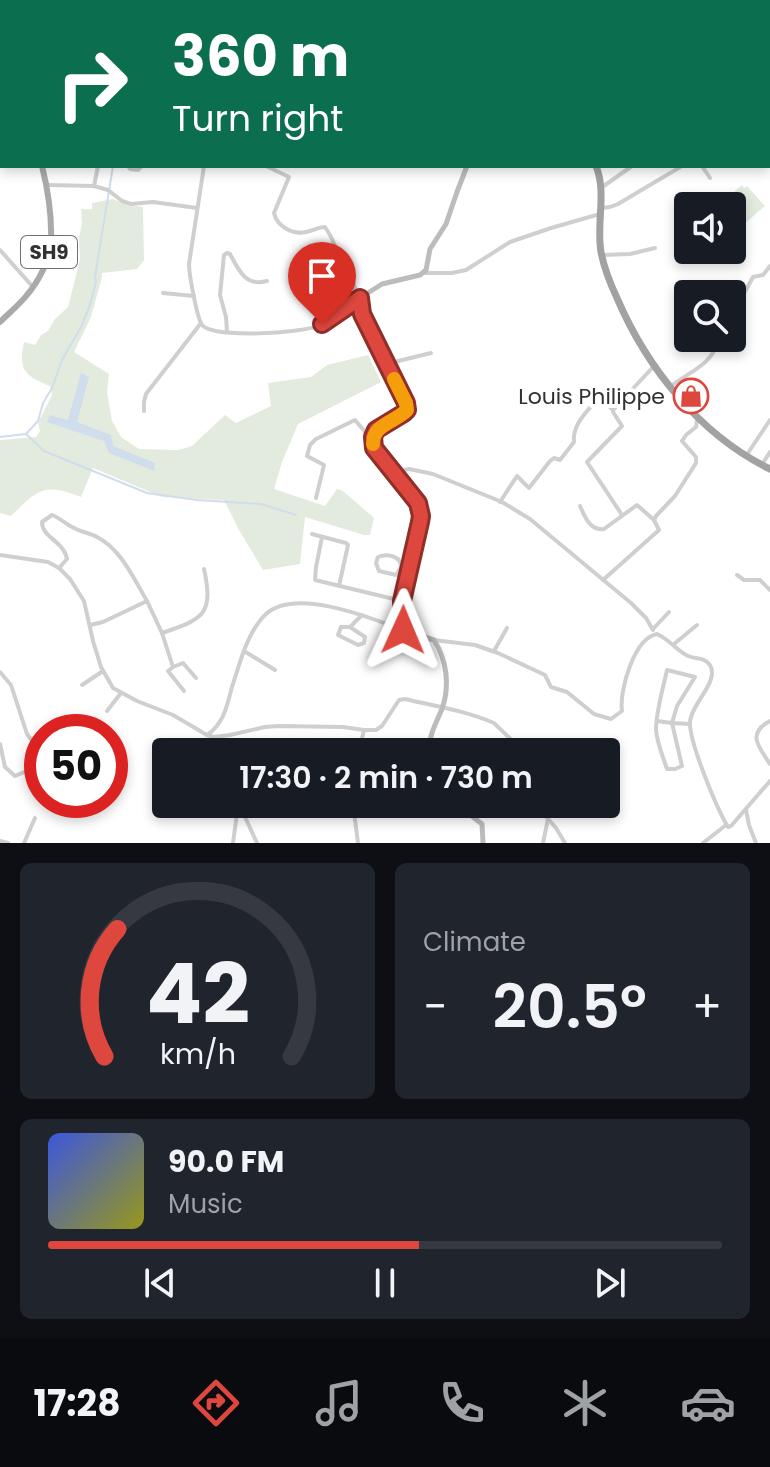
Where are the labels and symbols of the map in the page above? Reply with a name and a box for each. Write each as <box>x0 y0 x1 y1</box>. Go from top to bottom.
road number: SH9 <box>21 236 77 268</box>
pin <box>288 242 356 324</box>
shop icon: Louis Philippe <box>672 377 710 415</box>
place label: Louis Philippe <box>518 381 665 412</box>
position arrow <box>361 588 445 672</box>
speed limit sign: 50 <box>24 714 128 818</box>

